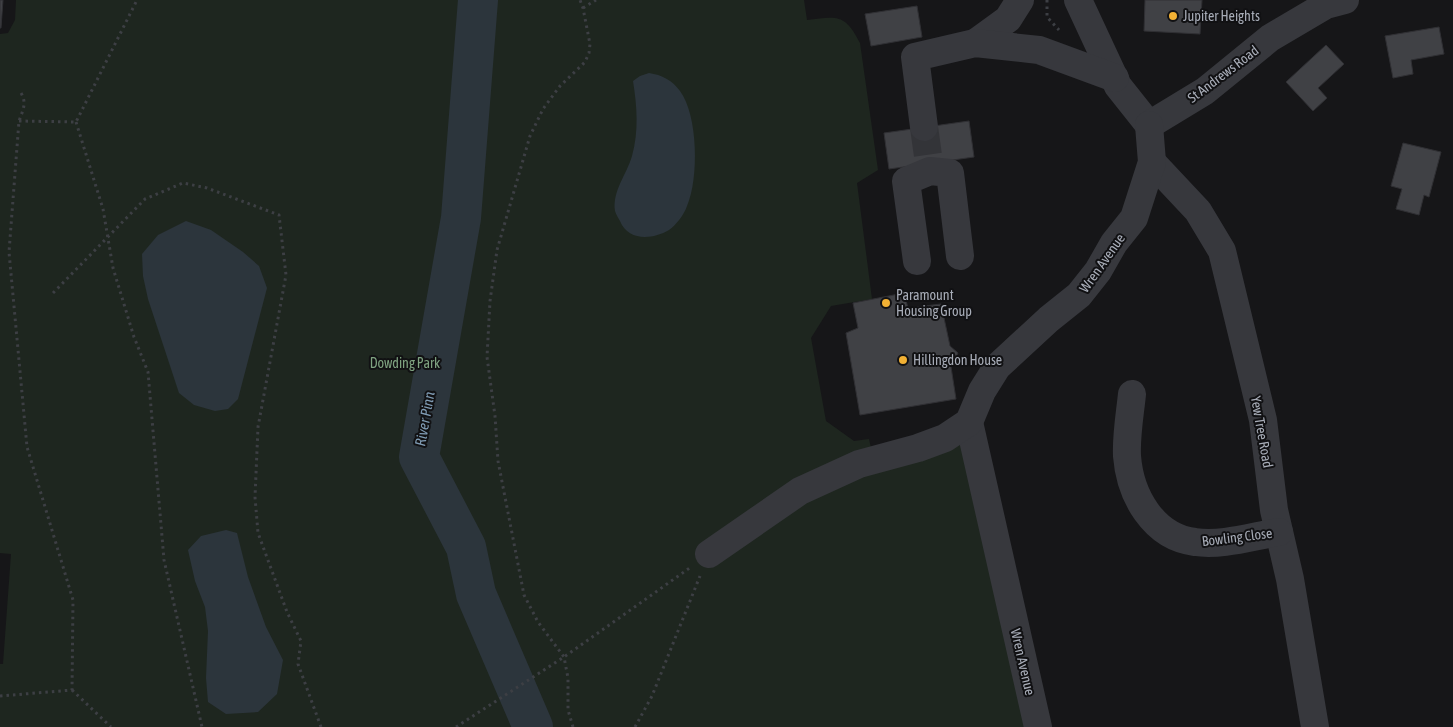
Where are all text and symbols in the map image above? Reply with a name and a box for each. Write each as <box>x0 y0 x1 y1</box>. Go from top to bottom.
place label: Jupiter Heights <box>1183 8 1260 24</box>
marker: Jupiter Heights <box>1167 10 1179 22</box>
street label: St Andrews Road <box>1184 42 1262 106</box>
street label: Wren Avenue <box>1076 231 1128 295</box>
place label: Paramount Housing Group <box>896 287 972 319</box>
marker: Paramount Housing Group <box>880 297 892 309</box>
place label: Hillingdon House <box>913 352 1002 368</box>
marker: Hillingdon House <box>897 354 909 366</box>
park label: Dowding Park <box>370 355 440 371</box>
water label: River Pinn <box>411 390 438 448</box>
street label: Yew Tree Road <box>1248 395 1276 469</box>
street label: Bowling Close <box>1201 525 1273 549</box>
street label: Wren Avenue <box>1008 627 1038 697</box>

